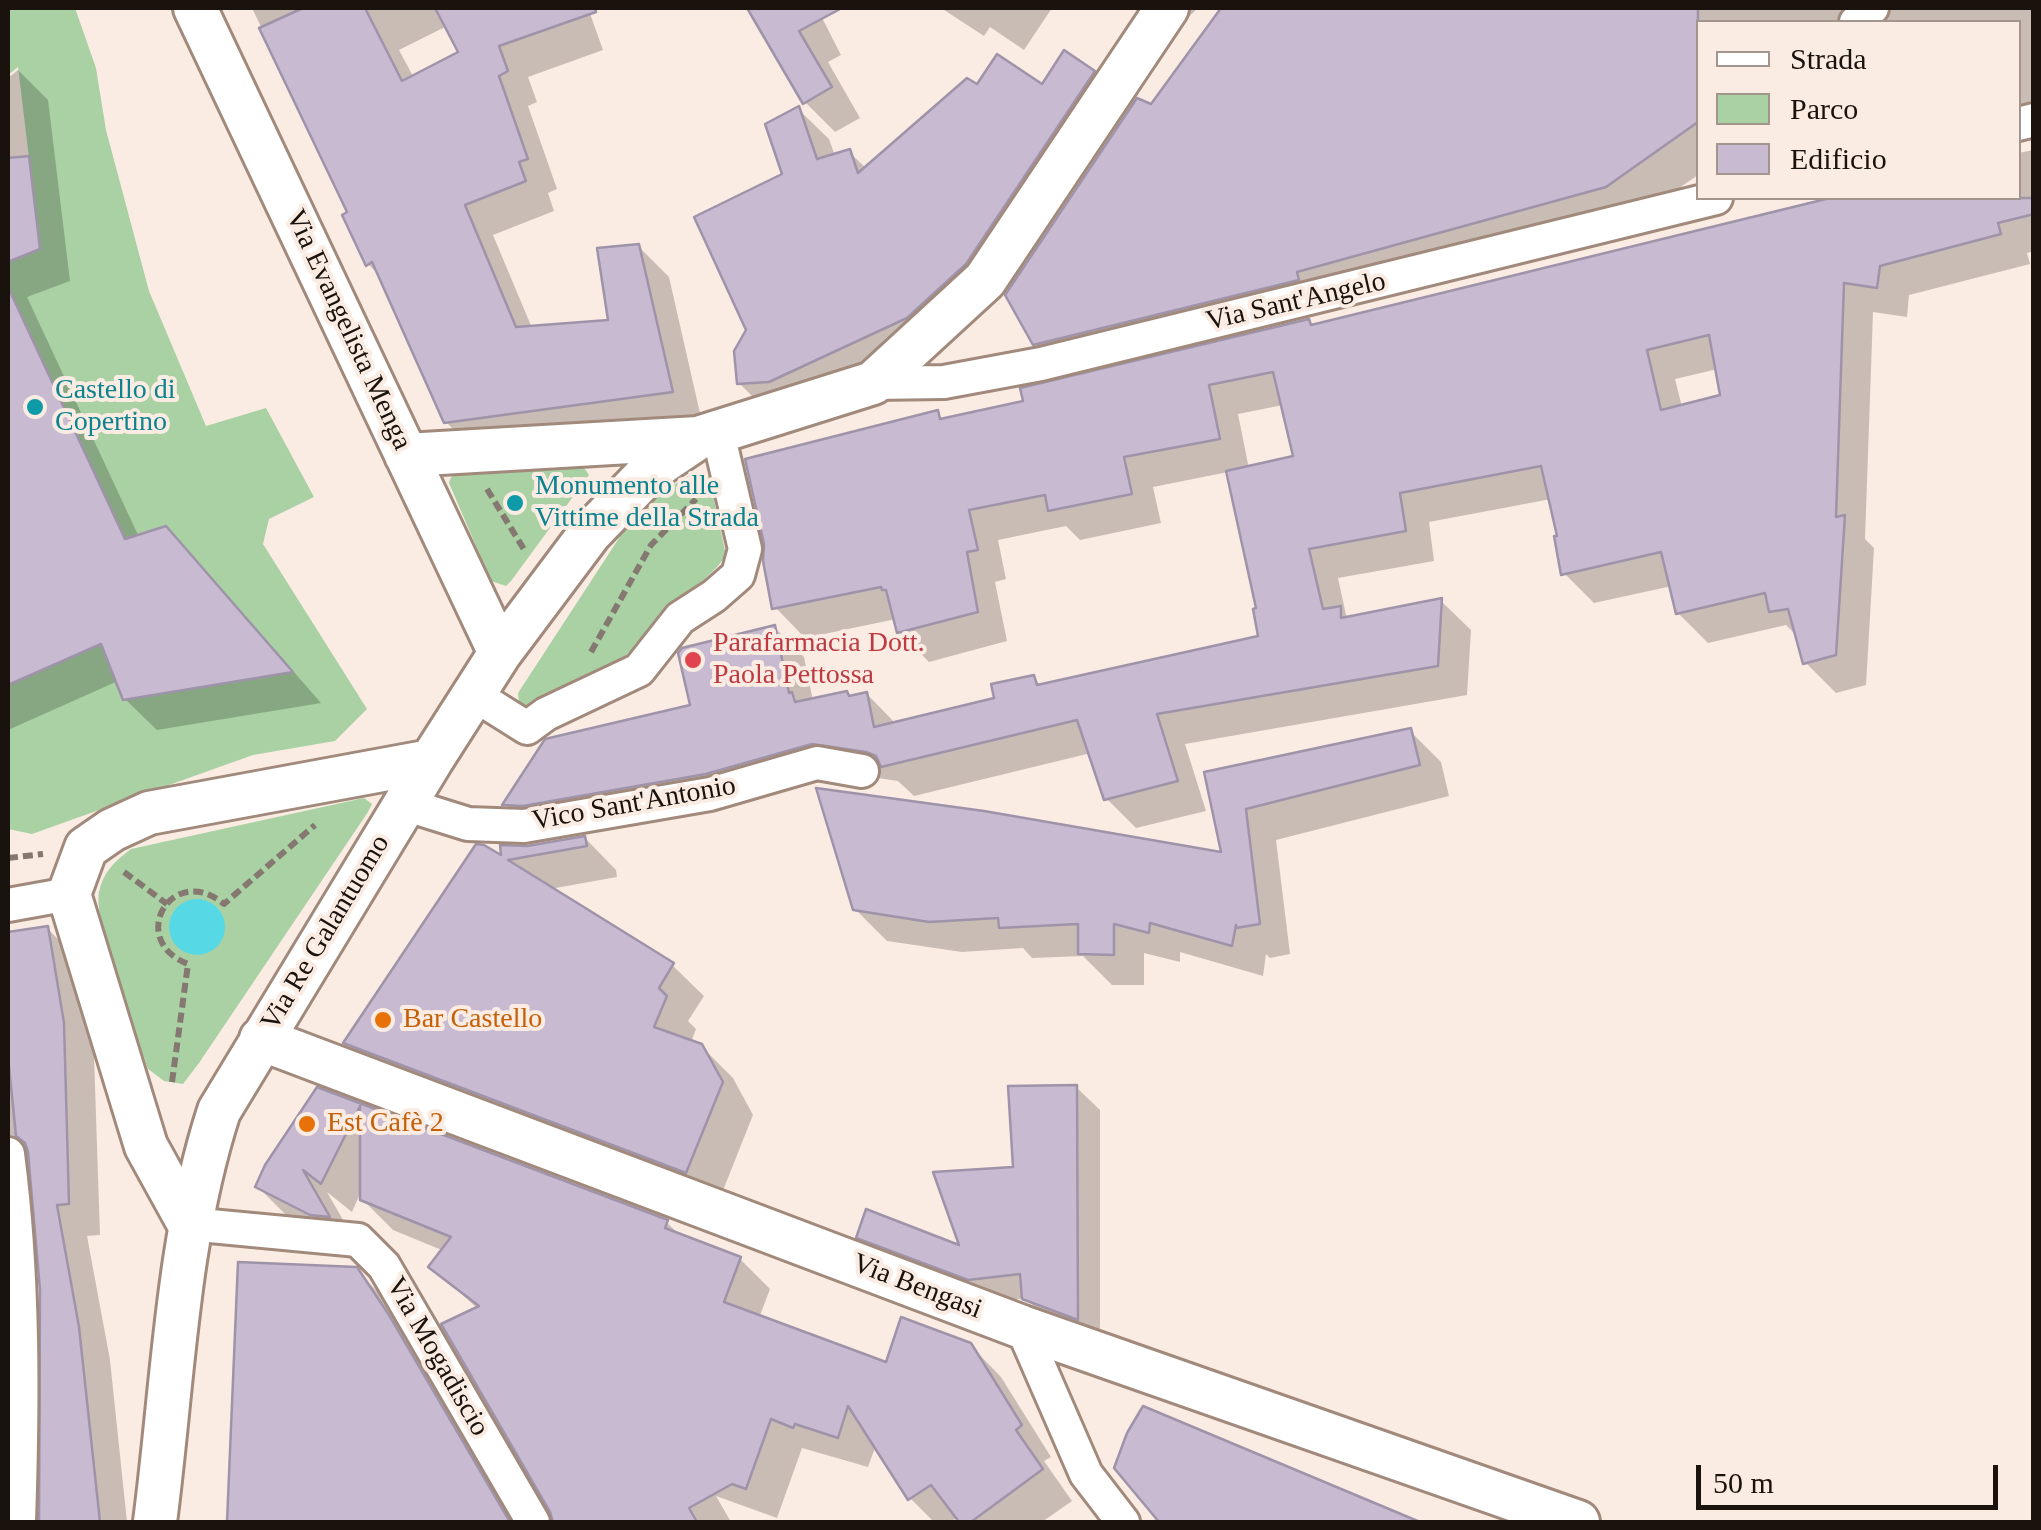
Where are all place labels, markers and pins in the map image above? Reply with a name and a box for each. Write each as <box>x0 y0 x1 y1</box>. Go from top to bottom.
place label: Castello di Copertino <box>55 374 176 440</box>
marker: Castello di Copertino <box>24 396 46 418</box>
place label: Monumento alle Vittime della Strada <box>535 470 759 536</box>
marker: Monumento alle Vittime della Strada <box>504 492 526 514</box>
place label: Parafarmacia Dott. Paola Pettossa <box>713 627 924 693</box>
marker: Parafarmacia Dott. Paola Pettossa <box>682 649 704 671</box>
place label: Bar Castello <box>403 1003 542 1037</box>
marker: Bar Castello <box>372 1009 394 1031</box>
place label: Est Cafè 2 <box>327 1107 444 1141</box>
marker: Est Cafè 2 <box>296 1113 318 1135</box>

